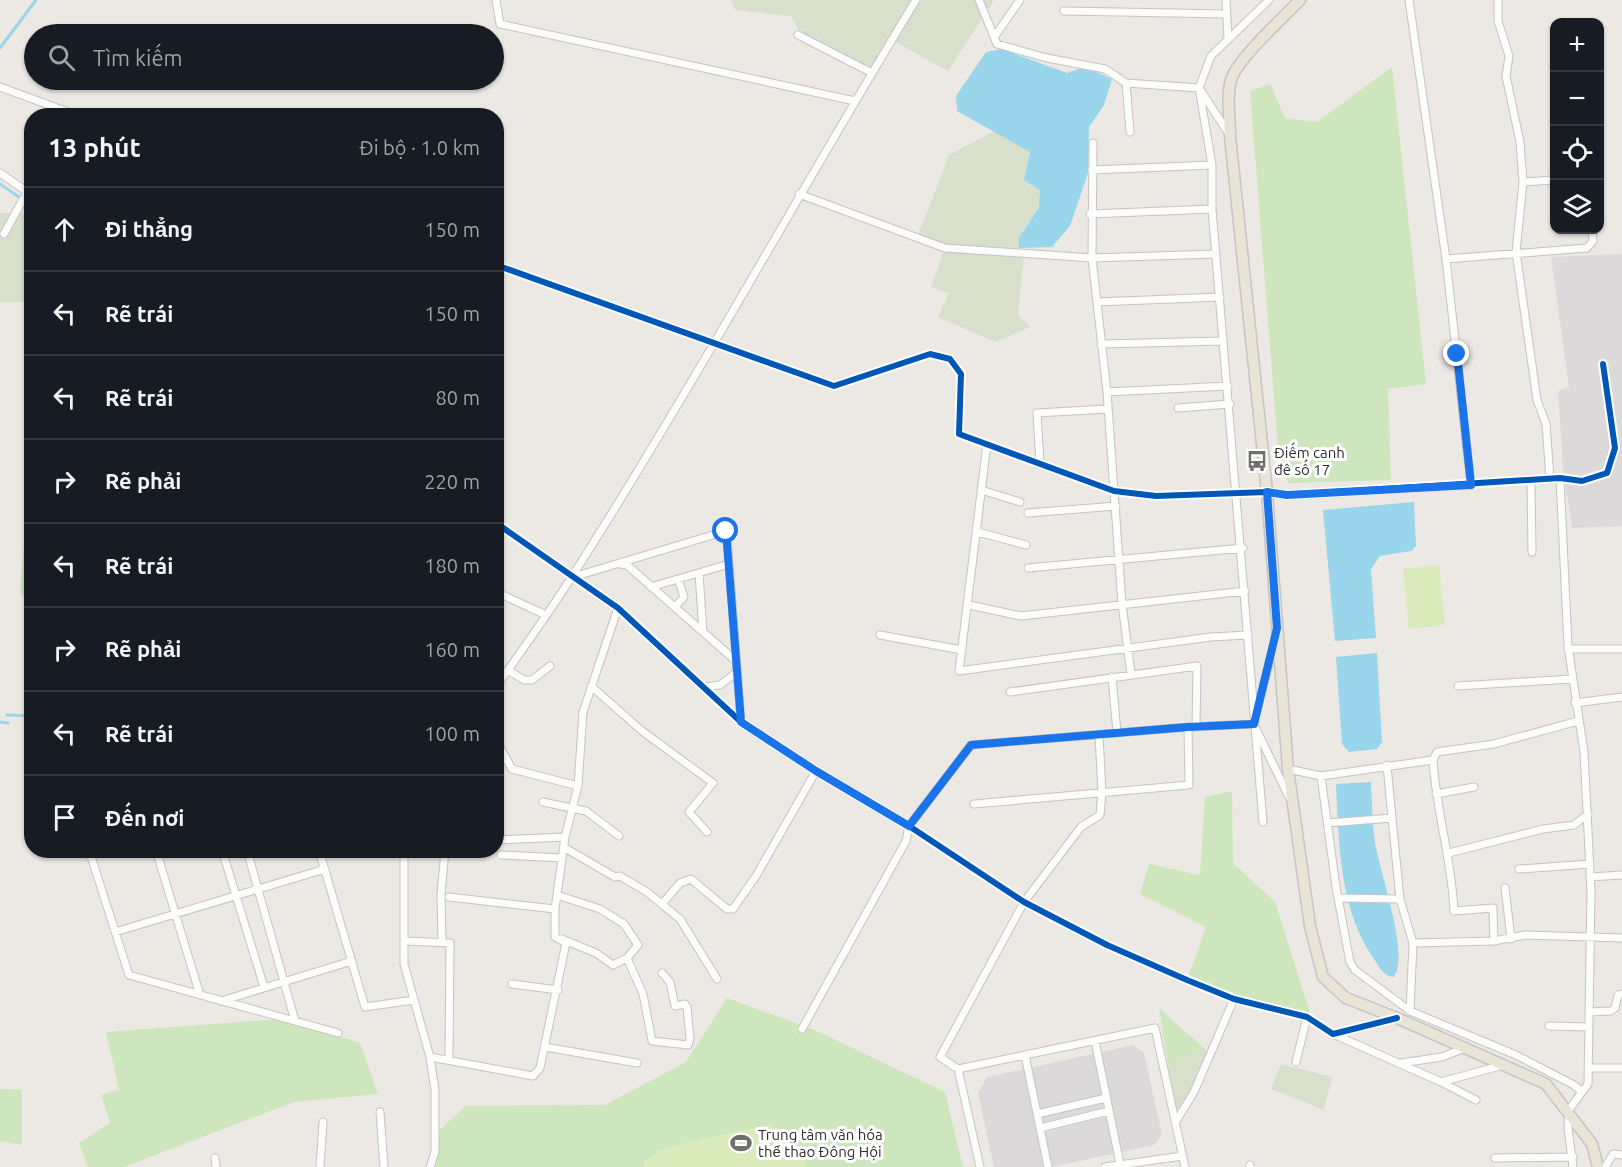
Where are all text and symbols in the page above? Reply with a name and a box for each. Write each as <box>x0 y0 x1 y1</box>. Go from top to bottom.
map controls <box>1550 18 1604 234</box>
button: + <box>1550 18 1604 72</box>
search box <box>24 24 504 90</box>
icon: search <box>45 41 78 74</box>
text: Tìm kiếm <box>93 45 183 70</box>
button: − <box>1550 72 1604 126</box>
button: locate <box>1550 126 1604 180</box>
text: 13 phút <box>48 133 141 162</box>
text: Đi bộ · 1.0 km <box>359 136 480 159</box>
button: layers <box>1550 180 1604 234</box>
icon: ahead <box>48 213 81 246</box>
text: Đi thẳng <box>105 216 193 241</box>
text: 150 m <box>424 218 480 241</box>
icon: left <box>48 297 81 330</box>
text: Rẽ trái <box>105 301 173 326</box>
text: 150 m <box>424 302 480 325</box>
route end <box>1443 340 1469 366</box>
icon: left <box>48 381 81 414</box>
text: Rẽ trái <box>105 385 173 410</box>
text: 80 m <box>436 386 480 409</box>
place label: Điếm canh đê số 17 <box>1274 442 1345 478</box>
bus stop icon: Điếm canh đê số 17 <box>1245 449 1269 473</box>
icon: right <box>48 465 81 498</box>
text: Rẽ phải <box>105 468 181 493</box>
text: 220 m <box>424 470 480 493</box>
route start <box>712 517 738 543</box>
icon: left <box>48 549 81 582</box>
text: Rẽ trái <box>105 553 173 578</box>
text: 180 m <box>424 554 480 577</box>
icon: right <box>48 633 81 666</box>
text: Rẽ phải <box>105 636 181 661</box>
text: 160 m <box>424 638 480 661</box>
icon: left <box>48 717 81 750</box>
text: Rẽ trái <box>105 721 173 746</box>
text: 100 m <box>424 722 480 745</box>
icon: arrive <box>48 801 81 834</box>
text: Đến nơi <box>105 805 184 830</box>
place label: Trung tâm văn hóa thể thao Đông Hội <box>758 1126 883 1160</box>
sports icon: Trung tâm văn hóa thể thao Đông Hội <box>729 1131 753 1155</box>

